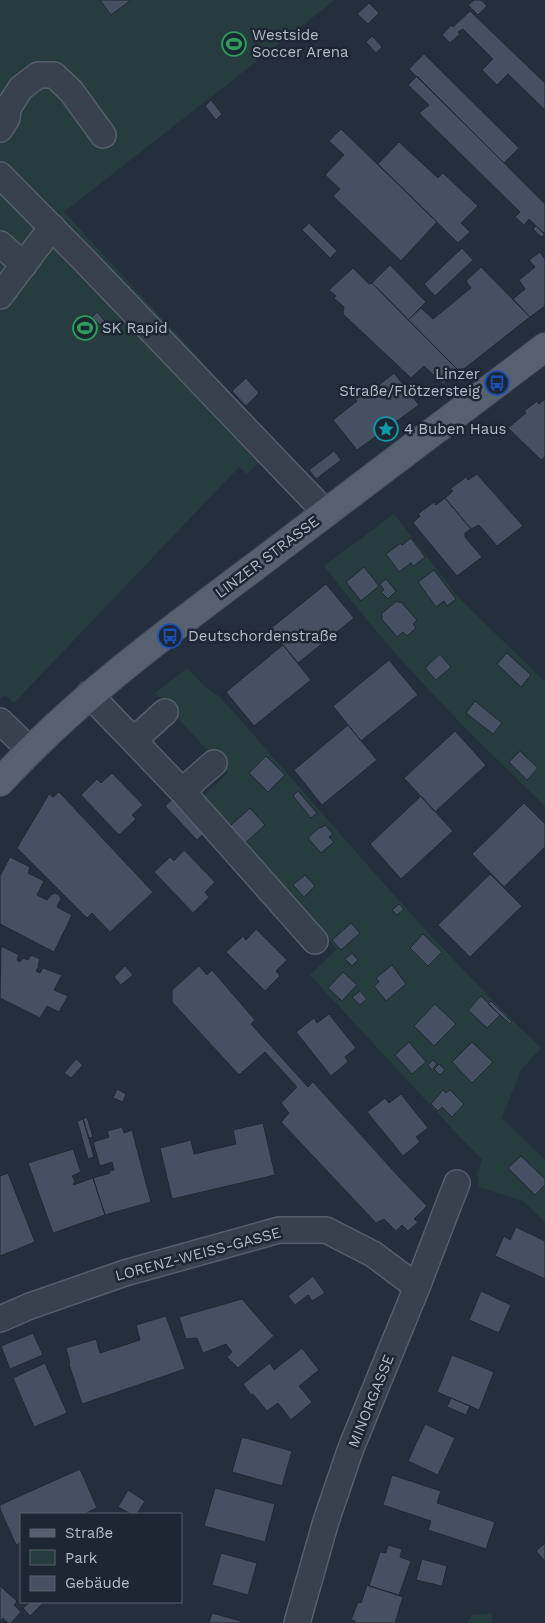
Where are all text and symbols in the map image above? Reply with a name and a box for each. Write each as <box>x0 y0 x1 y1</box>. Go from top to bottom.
place label: Westside Soccer Arena <box>252 26 349 61</box>
sports icon: Westside Soccer Arena <box>221 31 247 57</box>
sports icon: SK Rapid <box>72 315 98 341</box>
place label: SK Rapid <box>102 319 168 337</box>
place label: Linzer Straße/Flötzersteig <box>339 365 480 400</box>
bus stop icon: Linzer Straße/Flötzersteig <box>484 370 510 396</box>
place icon: 4 Buben Haus <box>373 416 399 442</box>
place label: 4 Buben Haus <box>404 420 506 438</box>
street label: LINZER STRASSE <box>212 512 322 602</box>
bus stop icon: Deutschordenstraße <box>157 623 183 649</box>
place label: Deutschordenstraße <box>188 627 337 645</box>
street label: LORENZ-WEISS-GASSE <box>113 1223 283 1285</box>
street label: MINORGASSE <box>344 1352 398 1450</box>
legend <box>20 1513 182 1603</box>
text: Straße <box>65 1524 113 1542</box>
text: Park <box>65 1549 98 1567</box>
text: Gebäude <box>65 1574 130 1592</box>

